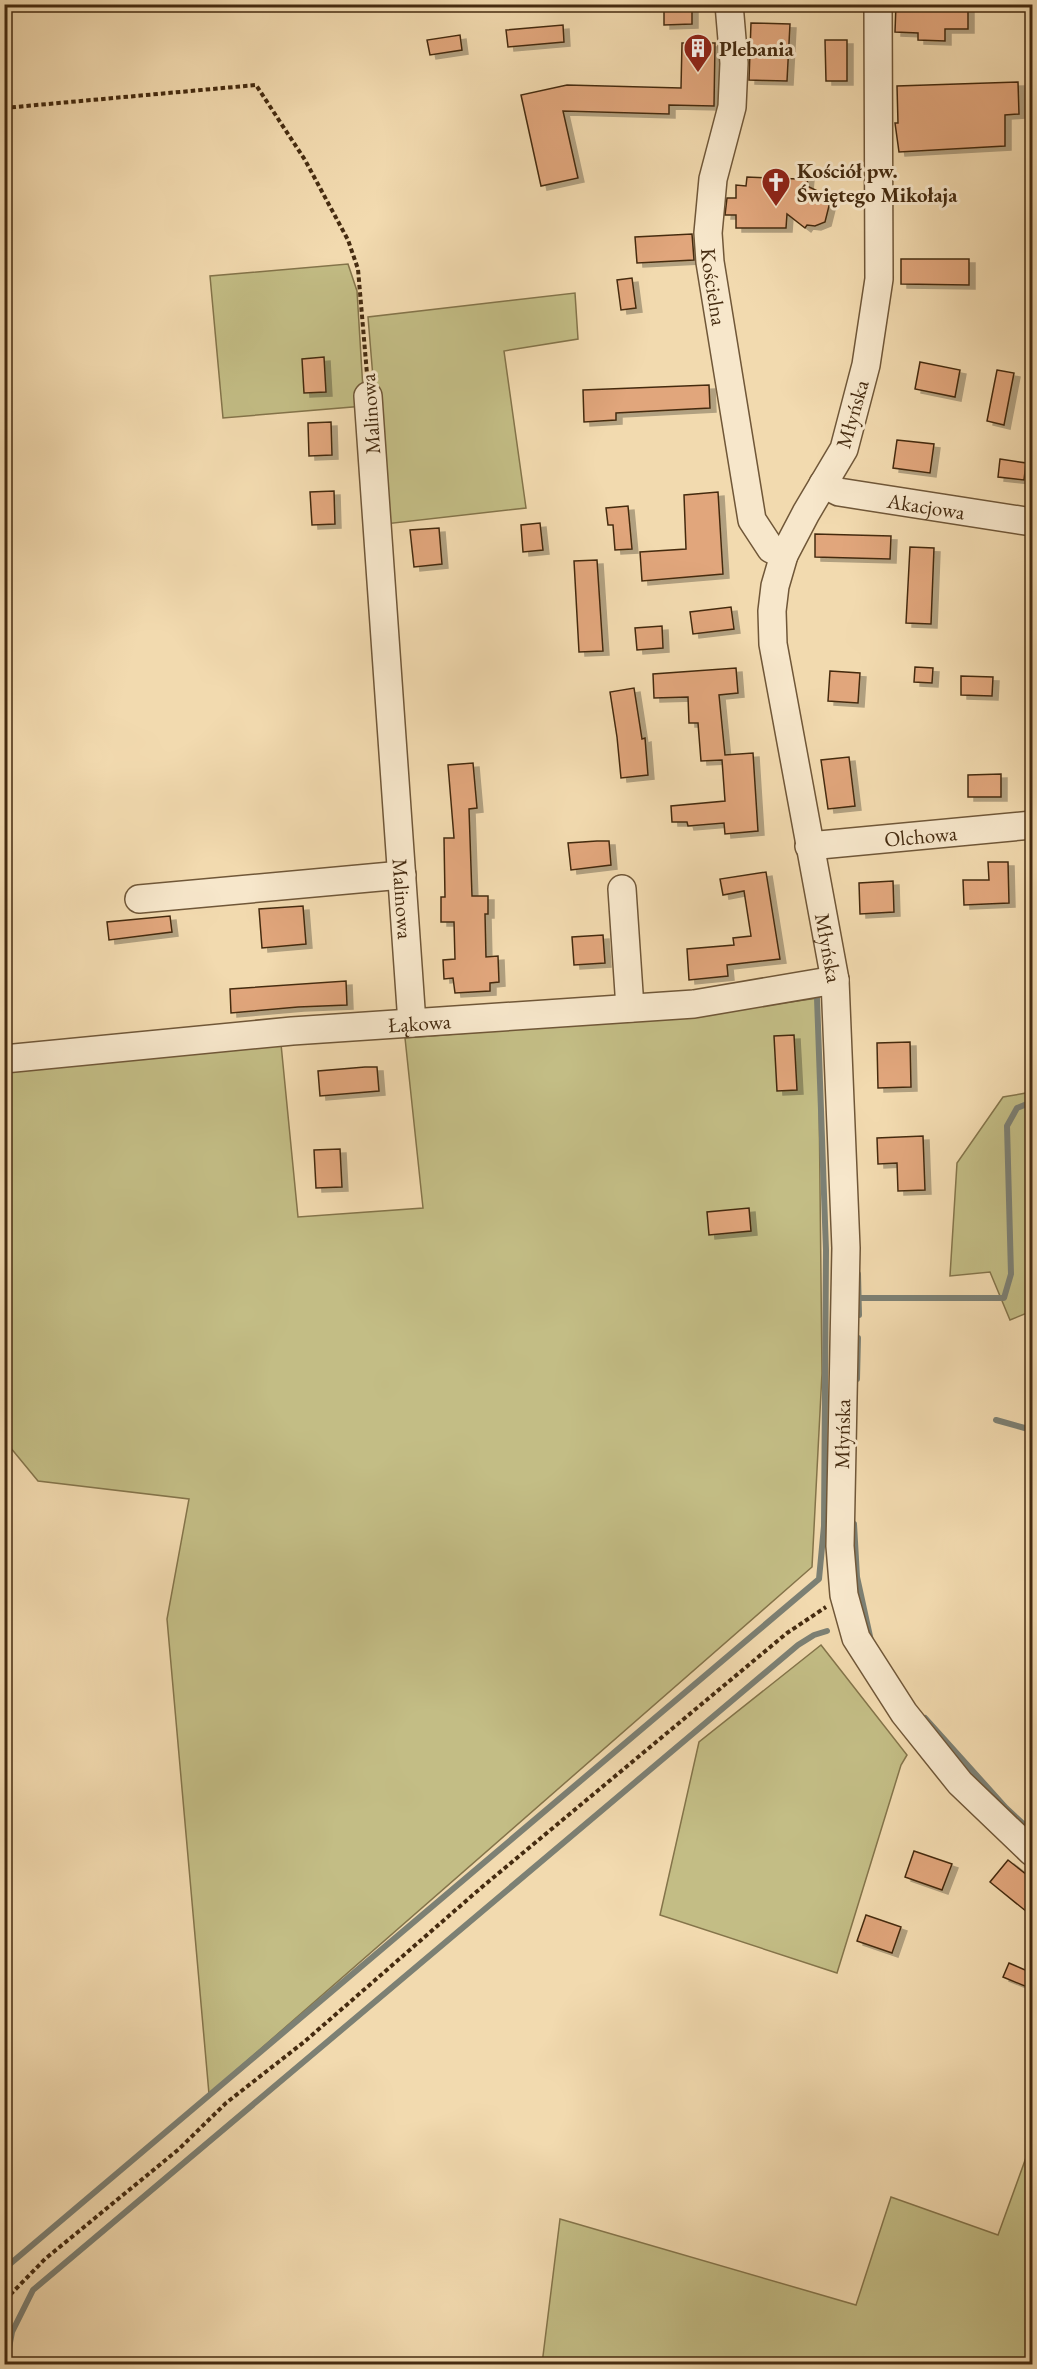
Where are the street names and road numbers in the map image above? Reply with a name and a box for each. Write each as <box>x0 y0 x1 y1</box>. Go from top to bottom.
street label: Kościelna <box>696 247 734 328</box>
street label: Malinowa <box>354 372 386 455</box>
street label: Młyńska <box>829 376 875 451</box>
street label: Akacjowa <box>884 486 967 525</box>
street label: Olchowa <box>883 819 959 852</box>
street label: Malinowa <box>387 858 420 941</box>
street label: Młyńska <box>809 911 849 985</box>
street label: Łąkowa <box>387 1007 452 1038</box>
street label: Młyńska <box>828 1398 856 1469</box>

